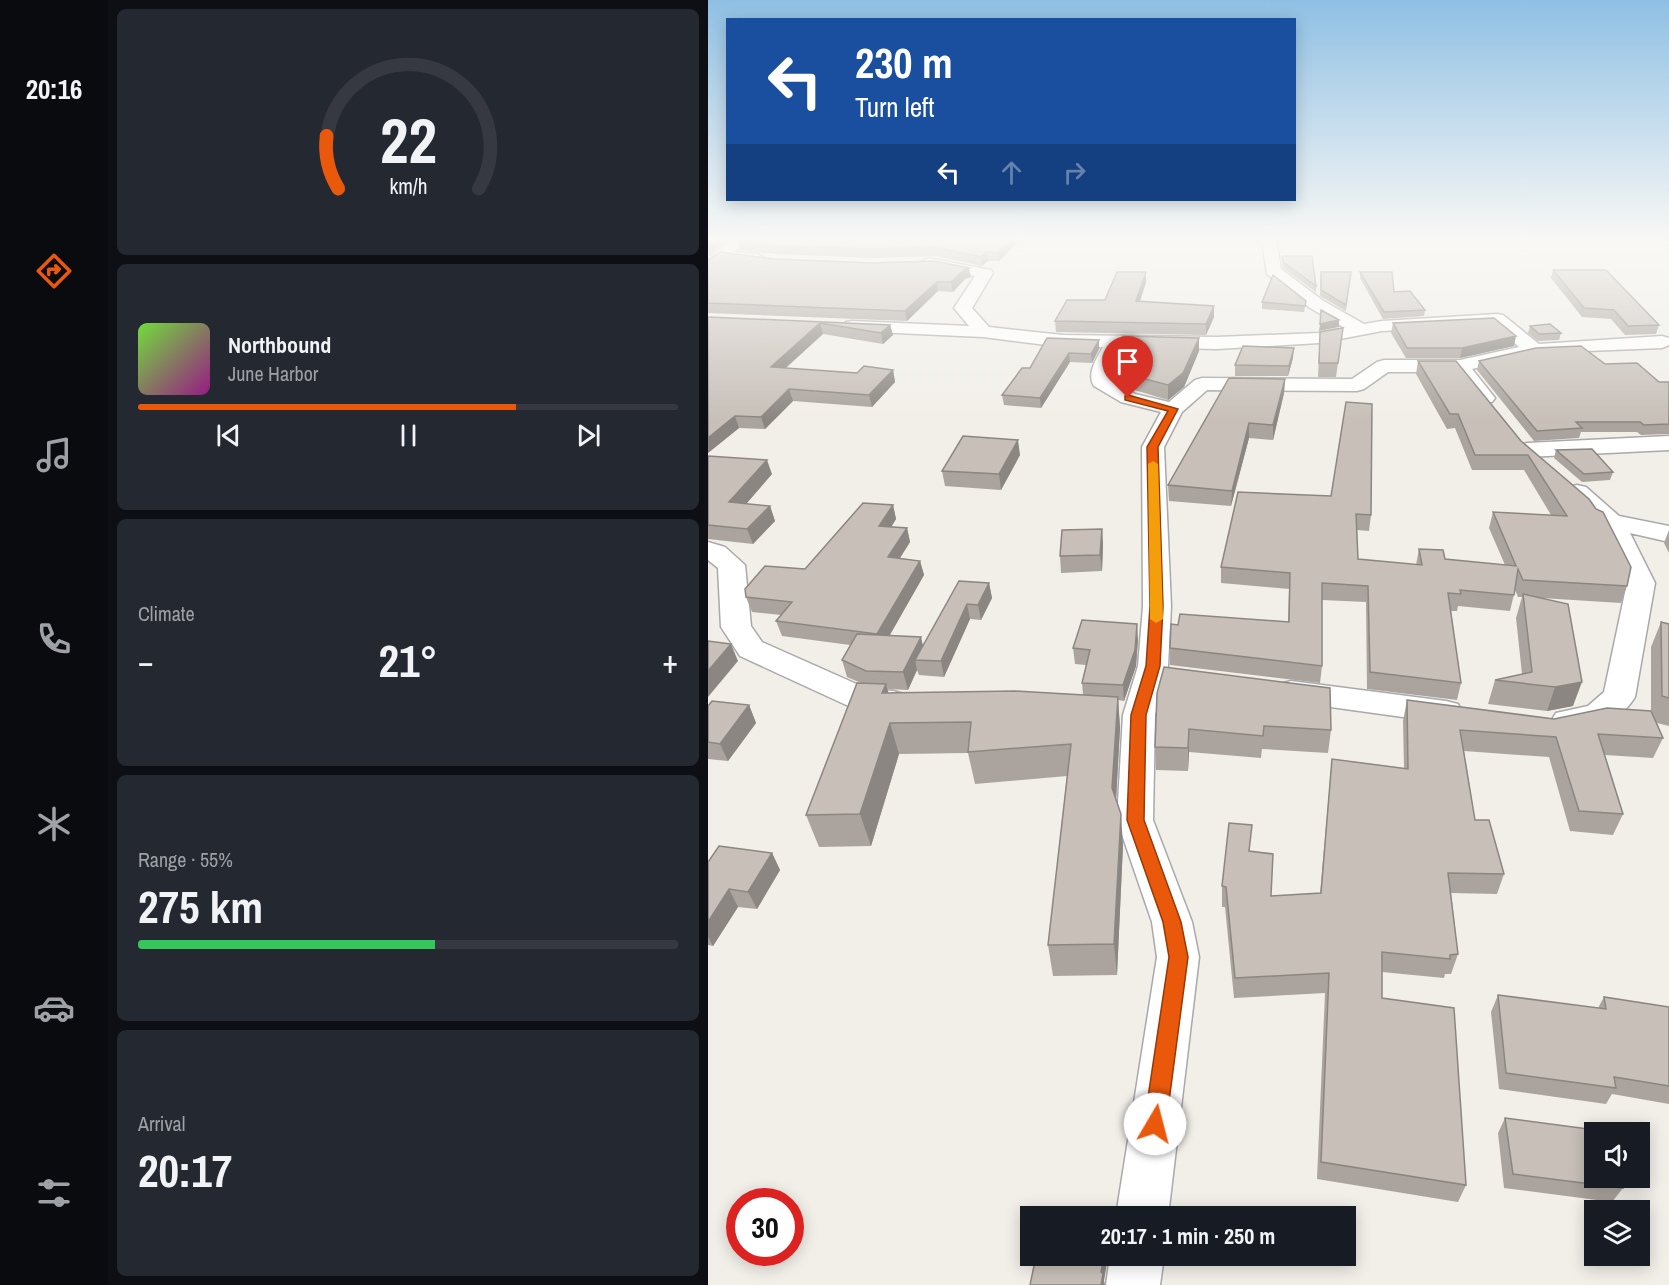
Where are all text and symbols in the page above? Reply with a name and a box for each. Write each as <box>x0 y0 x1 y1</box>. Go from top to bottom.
text: 230 m <box>855 35 953 91</box>
icon: left <box>756 42 834 120</box>
text: 20:16 <box>26 71 82 107</box>
text: Turn left <box>855 89 934 125</box>
text: 22 <box>380 98 436 182</box>
icon: left <box>932 156 965 189</box>
icon: ahead <box>995 156 1028 189</box>
icon: right <box>1058 156 1091 189</box>
text: km/h <box>389 172 427 201</box>
icon: directions <box>33 250 75 292</box>
text: Northbound <box>228 330 331 360</box>
pin <box>1102 336 1153 398</box>
icon: arrive <box>1111 345 1144 378</box>
text: June Harbor <box>228 360 318 387</box>
icon: previous <box>212 419 245 452</box>
icon: pause <box>392 419 425 452</box>
icon: next <box>572 419 605 452</box>
icon: music <box>33 434 75 476</box>
text: Climate <box>138 600 195 627</box>
icon: phone <box>33 618 75 660</box>
text: 21° <box>378 630 438 691</box>
text: − <box>138 639 154 683</box>
text: + <box>662 639 678 683</box>
icon: climate <box>33 803 75 845</box>
text: Range · 55% <box>138 846 233 873</box>
text: 275 km <box>138 876 263 937</box>
icon: car <box>33 987 75 1029</box>
position arrow <box>1123 1092 1187 1156</box>
text: Arrival <box>138 1110 185 1137</box>
map controls <box>1584 1122 1650 1266</box>
button: sound <box>1584 1122 1650 1188</box>
text: 20:17 <box>138 1140 232 1201</box>
icon: filters <box>33 1172 75 1214</box>
speed limit sign: 30 <box>726 1188 804 1266</box>
button: layers <box>1584 1200 1650 1266</box>
text: 20:17 · 1 min · 250 m <box>1101 1221 1275 1251</box>

